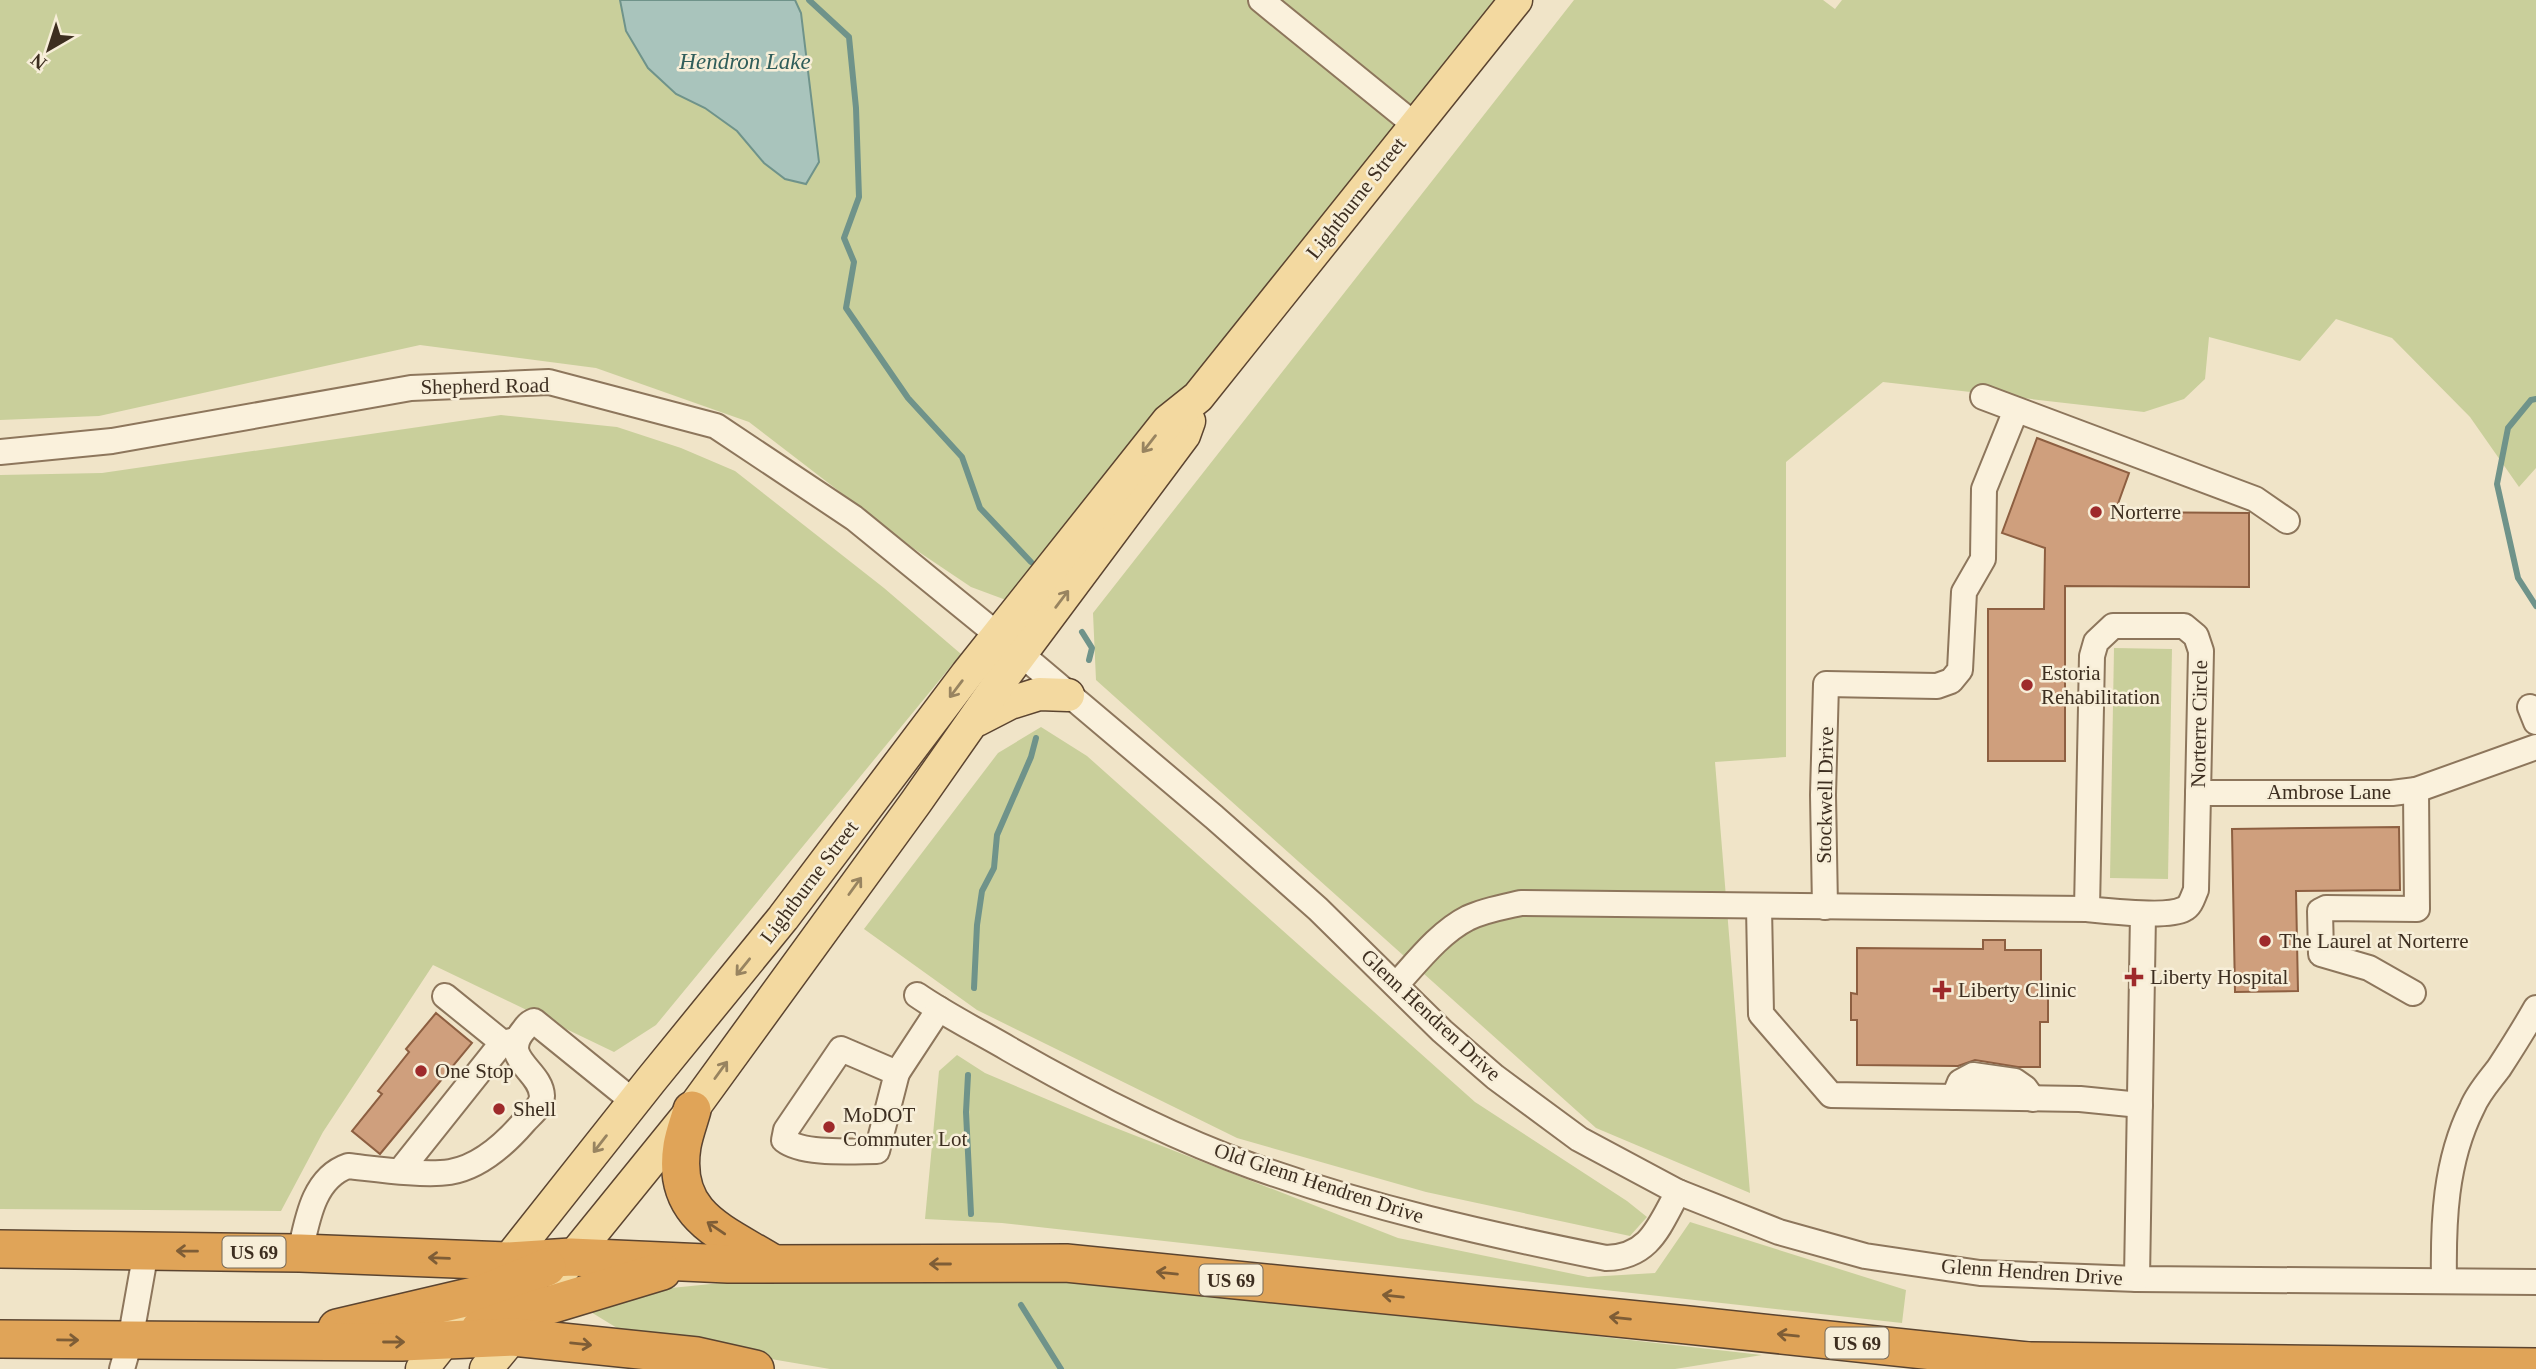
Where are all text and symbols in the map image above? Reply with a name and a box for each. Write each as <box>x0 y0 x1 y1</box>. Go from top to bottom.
north arrow <box>14 14 84 84</box>
text: N <box>26 49 51 74</box>
water label: Hendron Lake <box>678 49 811 74</box>
street label: Lightburne Street <box>1301 132 1411 264</box>
street label: Shepherd Road <box>420 373 550 399</box>
one-way arrow <box>1142 435 1157 453</box>
place label: Norterre <box>2110 500 2181 524</box>
marker: Norterre <box>2088 504 2104 520</box>
one-way arrow <box>1054 590 1069 609</box>
street label: Norterre Circle <box>2186 660 2212 788</box>
place label: Estoria Rehabilitation <box>2041 661 2160 709</box>
marker: Estoria Rehabilitation <box>2019 677 2035 693</box>
one-way arrow <box>948 679 963 697</box>
street label: Stockwell Drive <box>1812 726 1838 864</box>
street label: Ambrose Lane <box>2267 780 2391 804</box>
street label: Lightburne Street <box>755 816 863 948</box>
one-way arrow <box>847 877 862 896</box>
place label: The Laurel at Norterre <box>2279 929 2468 953</box>
marker: The Laurel at Norterre <box>2257 933 2273 949</box>
street label: Glenn Hendren Drive <box>1356 944 1506 1086</box>
one-way arrow <box>736 957 751 975</box>
place label: Liberty Hospital <box>2150 965 2288 989</box>
marker: Liberty Hospital <box>2124 967 2144 987</box>
place label: Liberty Clinic <box>1958 978 2076 1002</box>
marker: Liberty Clinic <box>1932 980 1952 1000</box>
place label: One Stop <box>435 1059 514 1083</box>
one-way arrow <box>714 1061 728 1080</box>
marker: One Stop <box>413 1063 429 1079</box>
place label: Shell <box>513 1097 556 1121</box>
marker: Shell <box>491 1101 507 1117</box>
place label: MoDOT Commuter Lot <box>843 1103 967 1151</box>
marker: MoDOT Commuter Lot <box>821 1119 837 1135</box>
one-way arrow <box>593 1134 608 1152</box>
street label: Old Glenn Hendren Drive <box>1211 1138 1427 1228</box>
one-way arrow <box>707 1221 726 1235</box>
road number: US 69 <box>222 1236 286 1268</box>
one-way arrow <box>176 1244 199 1258</box>
one-way arrow <box>428 1251 451 1265</box>
street label: Glenn Hendren Drive <box>1940 1254 2124 1290</box>
one-way arrow <box>929 1257 952 1271</box>
road number: US 69 <box>1200 1264 1262 1296</box>
one-way arrow <box>1156 1266 1179 1279</box>
one-way arrow <box>1382 1289 1405 1302</box>
one-way arrow <box>1609 1311 1631 1324</box>
road number: US 69 <box>1826 1328 1888 1358</box>
one-way arrow <box>1778 1329 1800 1342</box>
one-way arrow <box>56 1333 79 1347</box>
one-way arrow <box>382 1335 405 1349</box>
one-way arrow <box>569 1338 591 1351</box>

